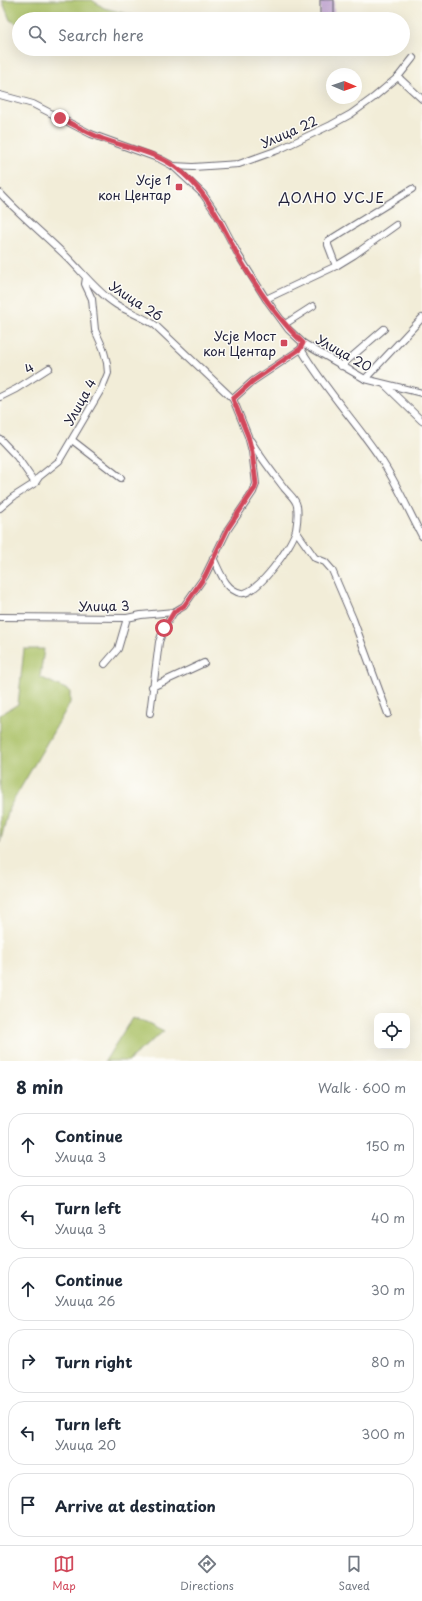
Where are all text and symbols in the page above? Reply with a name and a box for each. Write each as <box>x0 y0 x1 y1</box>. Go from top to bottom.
search box <box>12 12 410 56</box>
icon: search <box>26 23 48 45</box>
text: Search here <box>58 23 144 46</box>
north arrow <box>326 68 362 104</box>
route end <box>51 109 69 127</box>
street label: Улица 22 <box>258 111 320 152</box>
place label: Усје 1 кон Центар <box>98 170 171 204</box>
marker: Усје 1 кон Центар <box>174 182 184 192</box>
district label: ДОЛНО УСЈЕ <box>278 187 385 208</box>
street label: Улица 26 <box>106 276 167 325</box>
place label: Усје Мост кон Центар <box>203 326 277 360</box>
street label: Улица 20 <box>313 329 376 376</box>
marker: Усје Мост кон Центар <box>279 338 289 348</box>
street label: 4 <box>20 357 37 378</box>
street label: Улица 4 <box>59 375 100 429</box>
street label: Улица 3 <box>78 596 130 615</box>
route start <box>155 619 173 637</box>
map controls <box>374 1013 410 1049</box>
button: locate <box>374 1013 410 1049</box>
text: 8 min <box>16 1074 64 1100</box>
text: Walk · 600 m <box>318 1078 406 1097</box>
text: Continue <box>55 1124 123 1147</box>
icon: ahead <box>17 1134 39 1156</box>
text: 150 m <box>366 1136 405 1155</box>
text: Улица 3 <box>55 1147 106 1166</box>
text: Turn left <box>55 1196 121 1219</box>
icon: left <box>17 1206 39 1228</box>
text: 40 m <box>371 1208 405 1227</box>
text: Улица 3 <box>55 1219 106 1238</box>
text: Continue <box>55 1268 123 1291</box>
icon: ahead <box>17 1278 39 1300</box>
text: 30 m <box>371 1280 405 1299</box>
text: Улица 26 <box>55 1291 115 1310</box>
icon: right <box>17 1350 39 1372</box>
text: Turn right <box>55 1350 132 1373</box>
text: 80 m <box>371 1352 405 1371</box>
text: Turn left <box>55 1412 121 1435</box>
icon: left <box>17 1422 39 1444</box>
text: 300 m <box>361 1424 405 1443</box>
text: Улица 20 <box>55 1435 116 1454</box>
icon: arrive <box>17 1494 39 1516</box>
text: Arrive at destination <box>55 1494 216 1517</box>
tab: Map <box>52 1553 76 1594</box>
tab: Directions <box>180 1553 234 1594</box>
tab: Saved <box>338 1553 370 1594</box>

